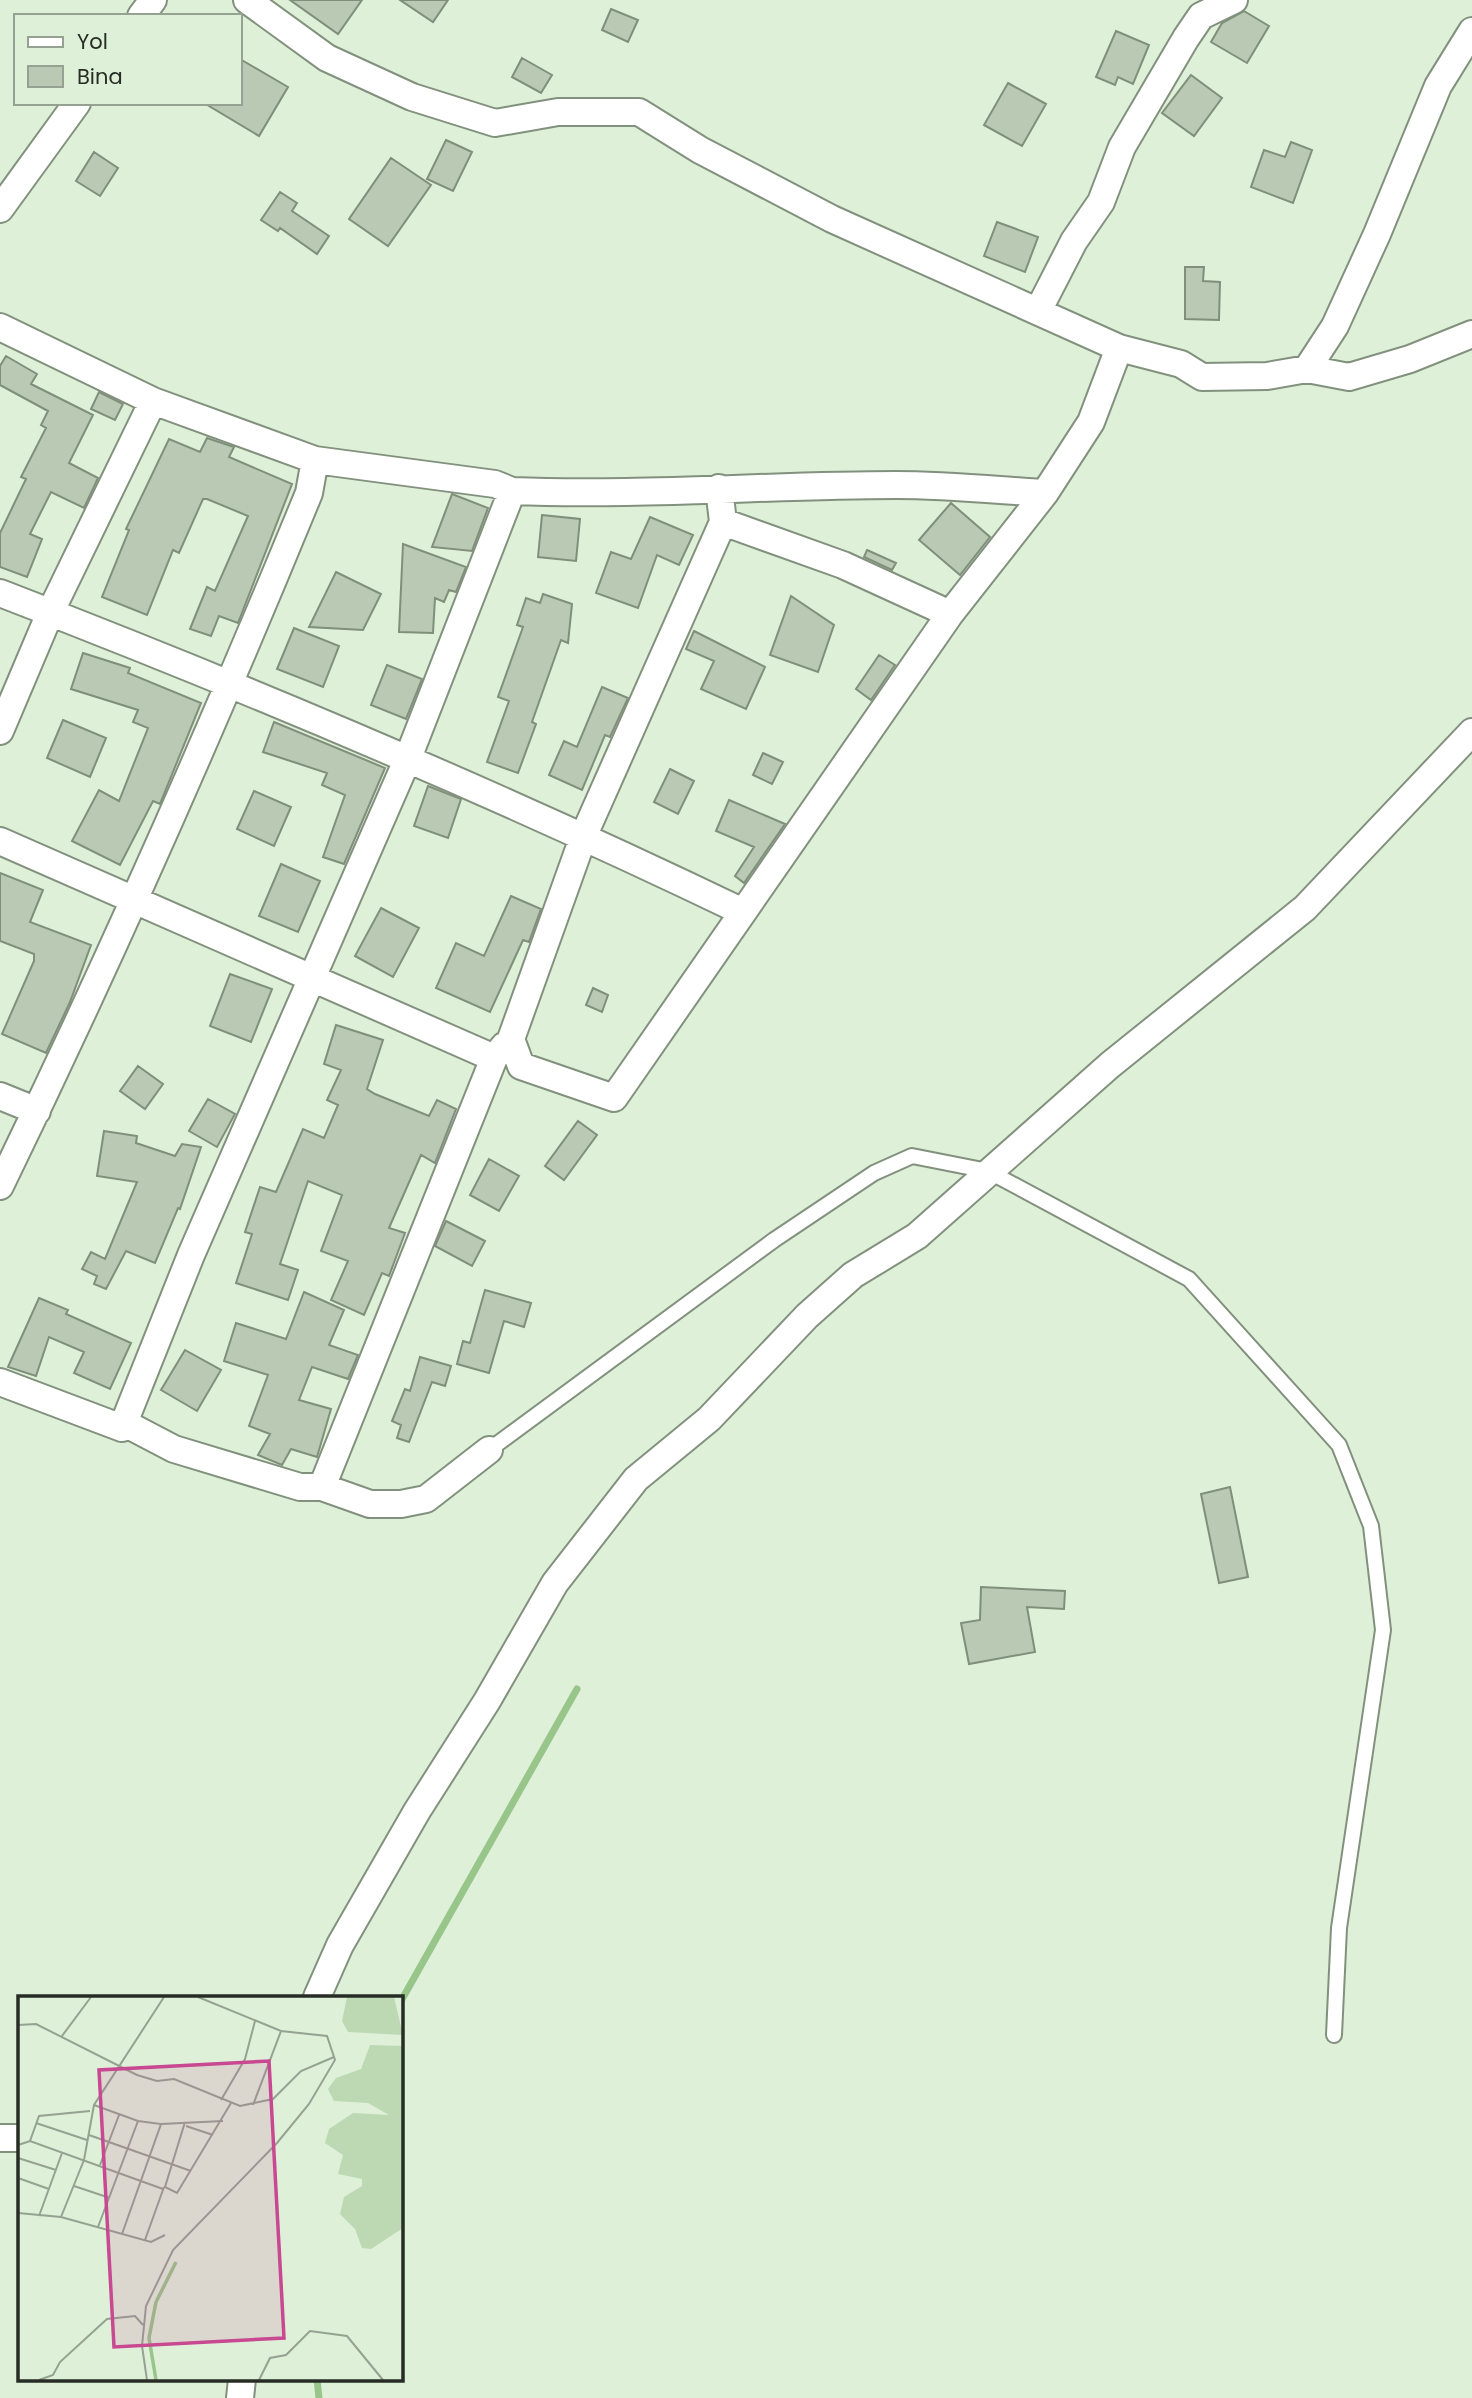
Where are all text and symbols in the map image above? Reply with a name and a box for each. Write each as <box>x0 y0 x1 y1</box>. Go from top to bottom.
legend <box>14 14 242 105</box>
text: Yol <box>77 27 108 56</box>
text: Bina <box>77 62 123 91</box>
inset map <box>18 1996 402 2380</box>

